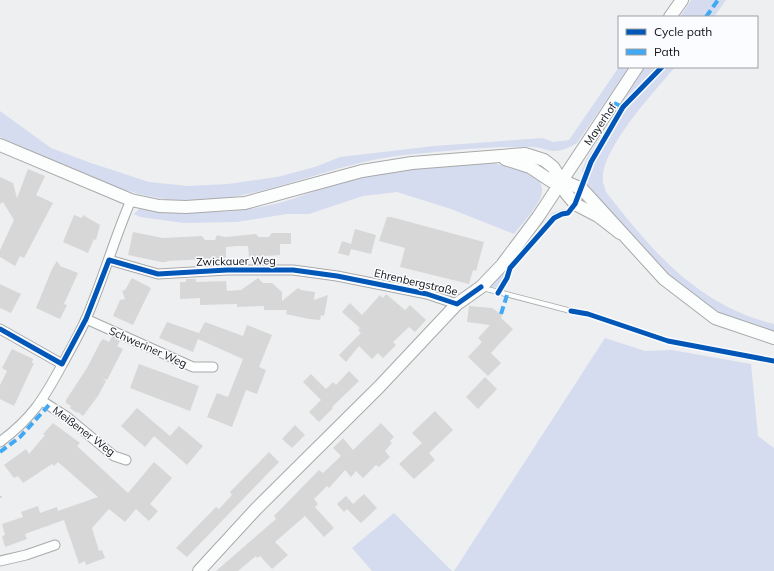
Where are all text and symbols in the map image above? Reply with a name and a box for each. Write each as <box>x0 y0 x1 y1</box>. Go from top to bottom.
legend <box>618 16 758 68</box>
text: Cycle path <box>654 24 712 39</box>
text: Path <box>654 44 680 59</box>
street label: Mayerhof <box>581 100 619 148</box>
street label: Zwickauer Weg <box>196 253 276 269</box>
street label: Ehrenbergstraße <box>373 266 459 298</box>
street label: Schweriner Weg <box>107 323 189 371</box>
street label: Meißener Weg <box>50 403 118 459</box>

